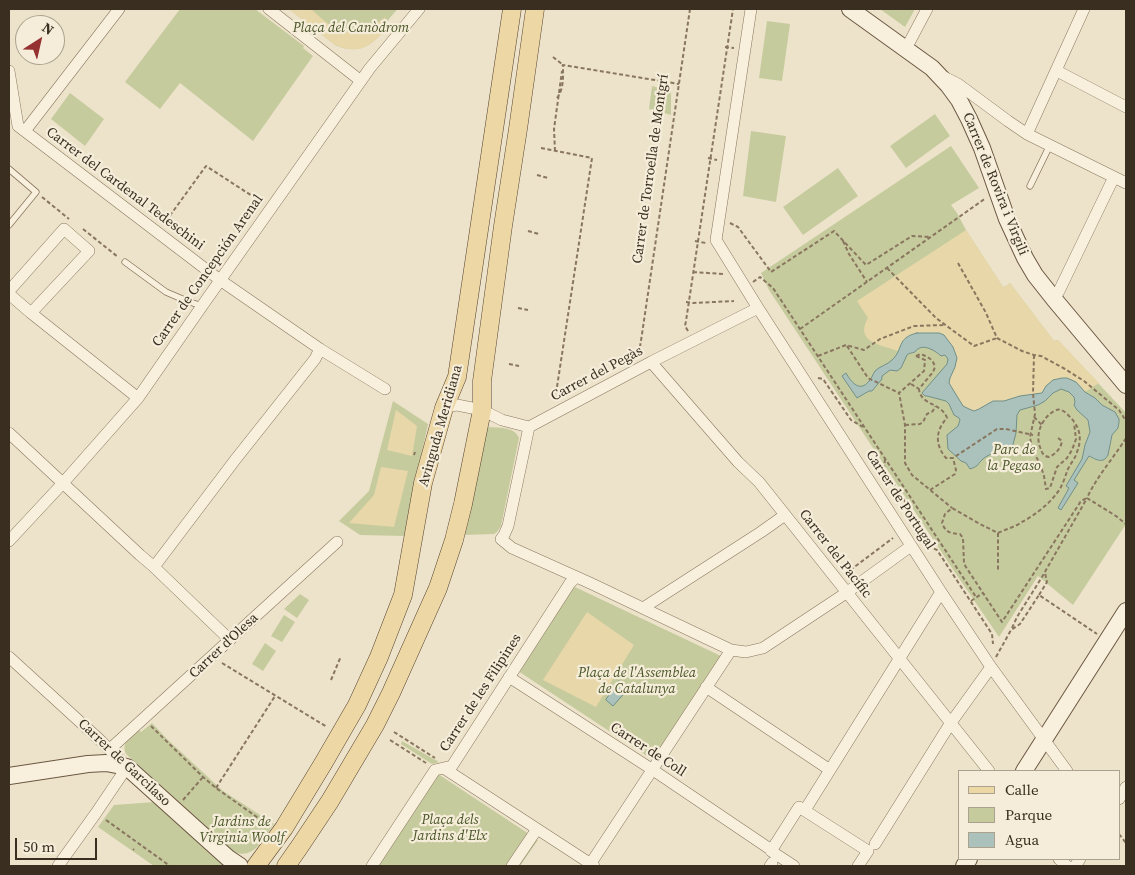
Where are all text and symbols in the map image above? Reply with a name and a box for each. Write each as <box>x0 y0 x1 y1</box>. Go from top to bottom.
north arrow <box>15 15 65 65</box>
text: N <box>38 17 58 40</box>
park label: Plaça del Canòdrom <box>293 20 409 36</box>
street label: Carrer de Torroella de Montgrí <box>629 73 673 265</box>
street label: Carrer de Rovira i Virgili <box>959 110 1031 258</box>
street label: Carrer del Cardenal Tedeschini <box>43 124 207 254</box>
street label: Carrer de Concepción Arenal <box>149 192 267 350</box>
street label: Carrer del Pegàs <box>548 343 646 405</box>
street label: Avinguda Meridiana <box>416 363 466 489</box>
park label: Parc de la Pegaso <box>987 442 1041 474</box>
street label: Carrer de Portugal <box>862 447 938 553</box>
street label: Carrer del Pacífic <box>795 506 875 602</box>
street label: Carrer d'Olesa <box>186 610 262 682</box>
street label: Carrer de les Filipines <box>437 631 525 755</box>
park label: Plaça de l'Assemblea de Catalunya <box>578 665 696 698</box>
street label: Carrer de Garcilaso <box>74 716 174 810</box>
street label: Carrer de Coll <box>607 719 689 781</box>
legend <box>958 770 1120 860</box>
text: Calle <box>1005 779 1039 800</box>
text: Parque <box>1005 804 1052 825</box>
park label: Plaça dels Jardins d'Elx <box>413 812 487 844</box>
park label: Jardins de Virginia Woolf <box>199 814 285 846</box>
scale bar <box>18 828 100 860</box>
text: Agua <box>1005 829 1039 850</box>
text: 50 m <box>23 836 55 857</box>

